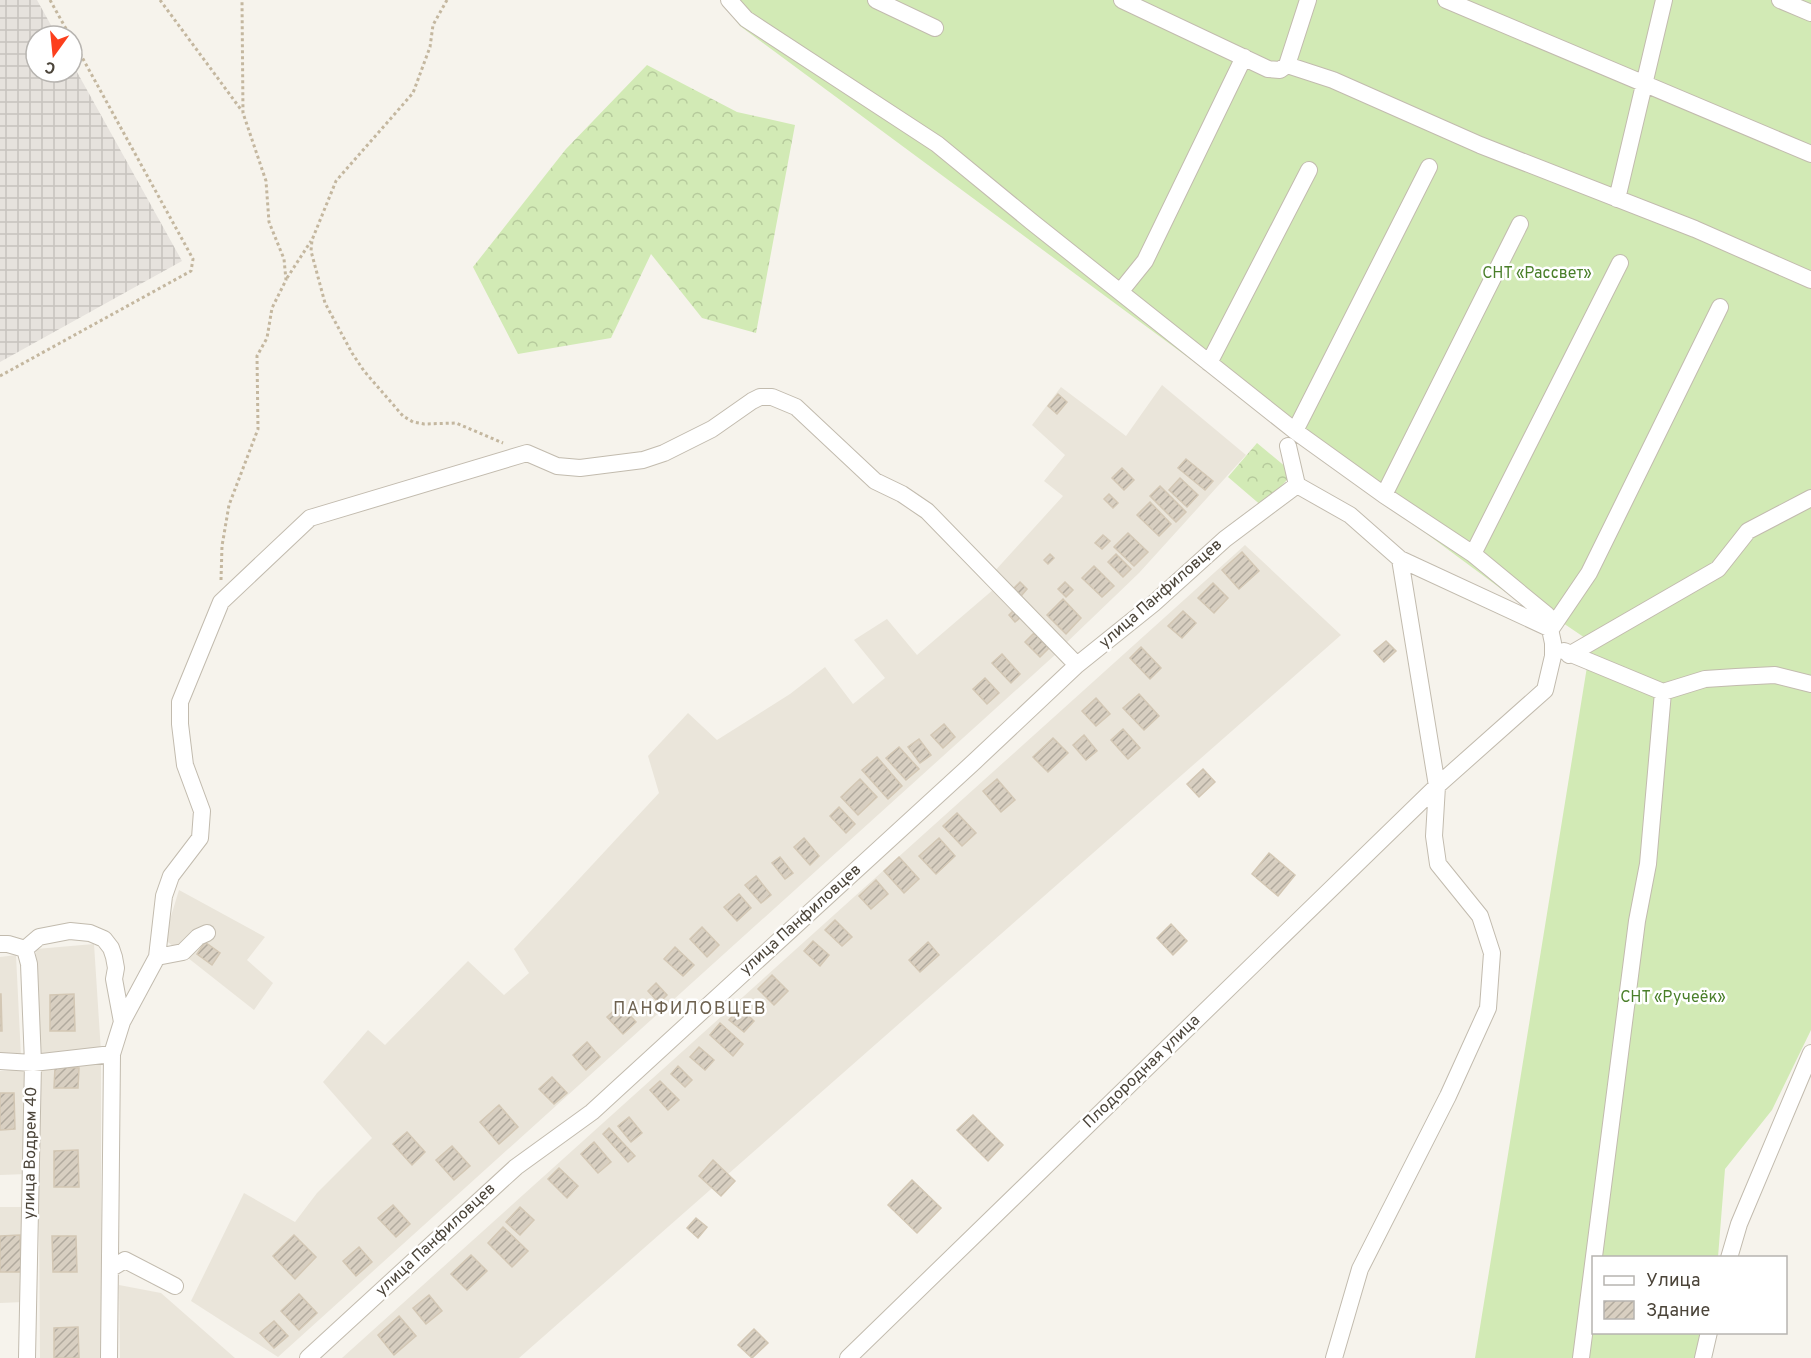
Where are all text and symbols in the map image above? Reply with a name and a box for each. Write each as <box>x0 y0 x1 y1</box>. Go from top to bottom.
north arrow <box>24 24 84 84</box>
text: С <box>43 56 58 78</box>
park label: СНТ «Рассвет» <box>1482 264 1592 284</box>
street label: улица Панфиловцев <box>1095 535 1227 653</box>
street label: улица Панфиловцев <box>736 860 866 980</box>
park label: СНТ «Ручеёк» <box>1620 988 1726 1008</box>
district label: ПАНФИЛОВЦЕВ <box>613 998 767 1021</box>
street label: Плодородная улица <box>1079 1011 1205 1133</box>
street label: улица Водрем 40 <box>20 1086 42 1220</box>
street label: улица Панфиловцев <box>372 1179 500 1301</box>
legend <box>1592 1256 1787 1334</box>
text: Улица <box>1646 1270 1700 1293</box>
text: Здание <box>1646 1300 1710 1323</box>

